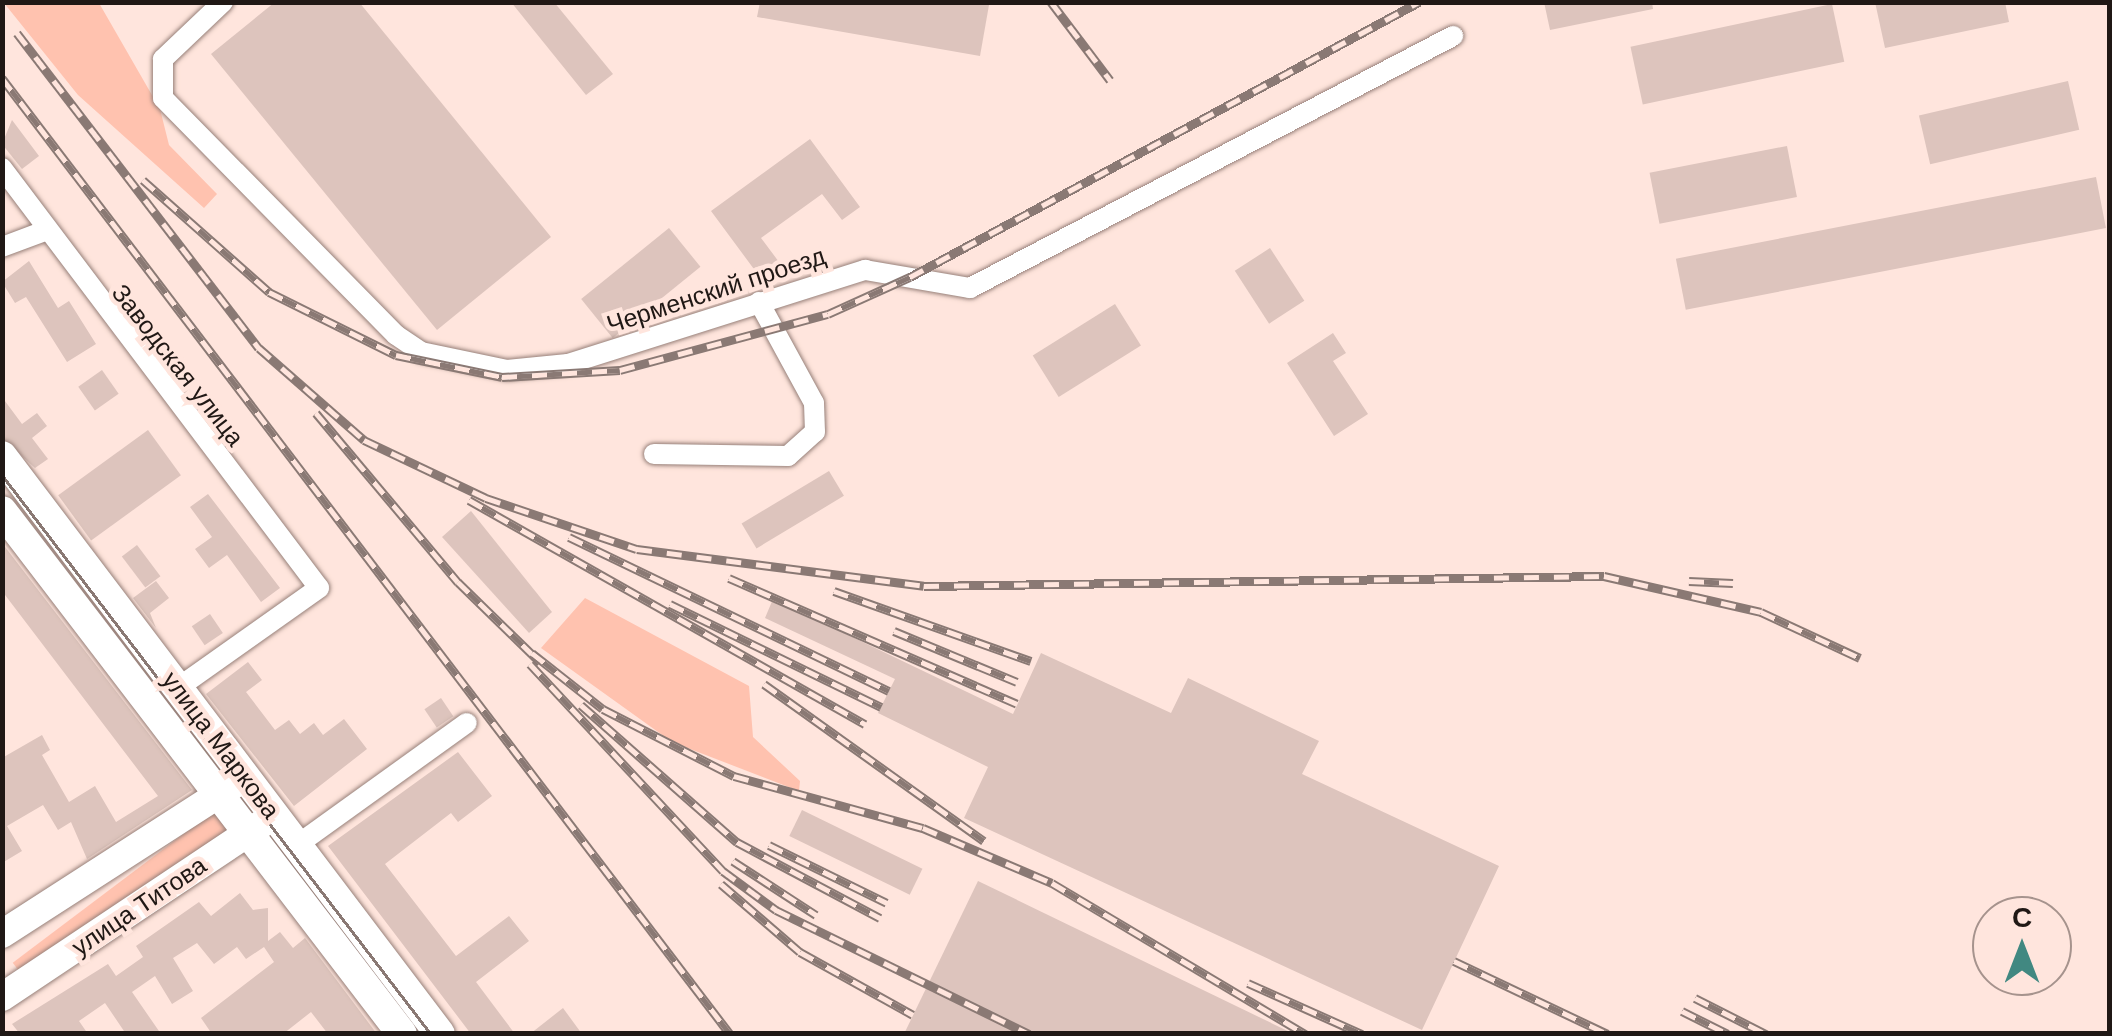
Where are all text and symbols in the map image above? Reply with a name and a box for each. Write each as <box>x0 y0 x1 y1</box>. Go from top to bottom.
street label: Черменский проезд <box>603 241 829 339</box>
street label: Заводская улица <box>106 278 250 452</box>
street label: улица Маркова <box>156 665 286 825</box>
street label: улица Титова <box>66 850 212 962</box>
north arrow <box>1972 896 2072 996</box>
text: С <box>2012 902 2032 933</box>

